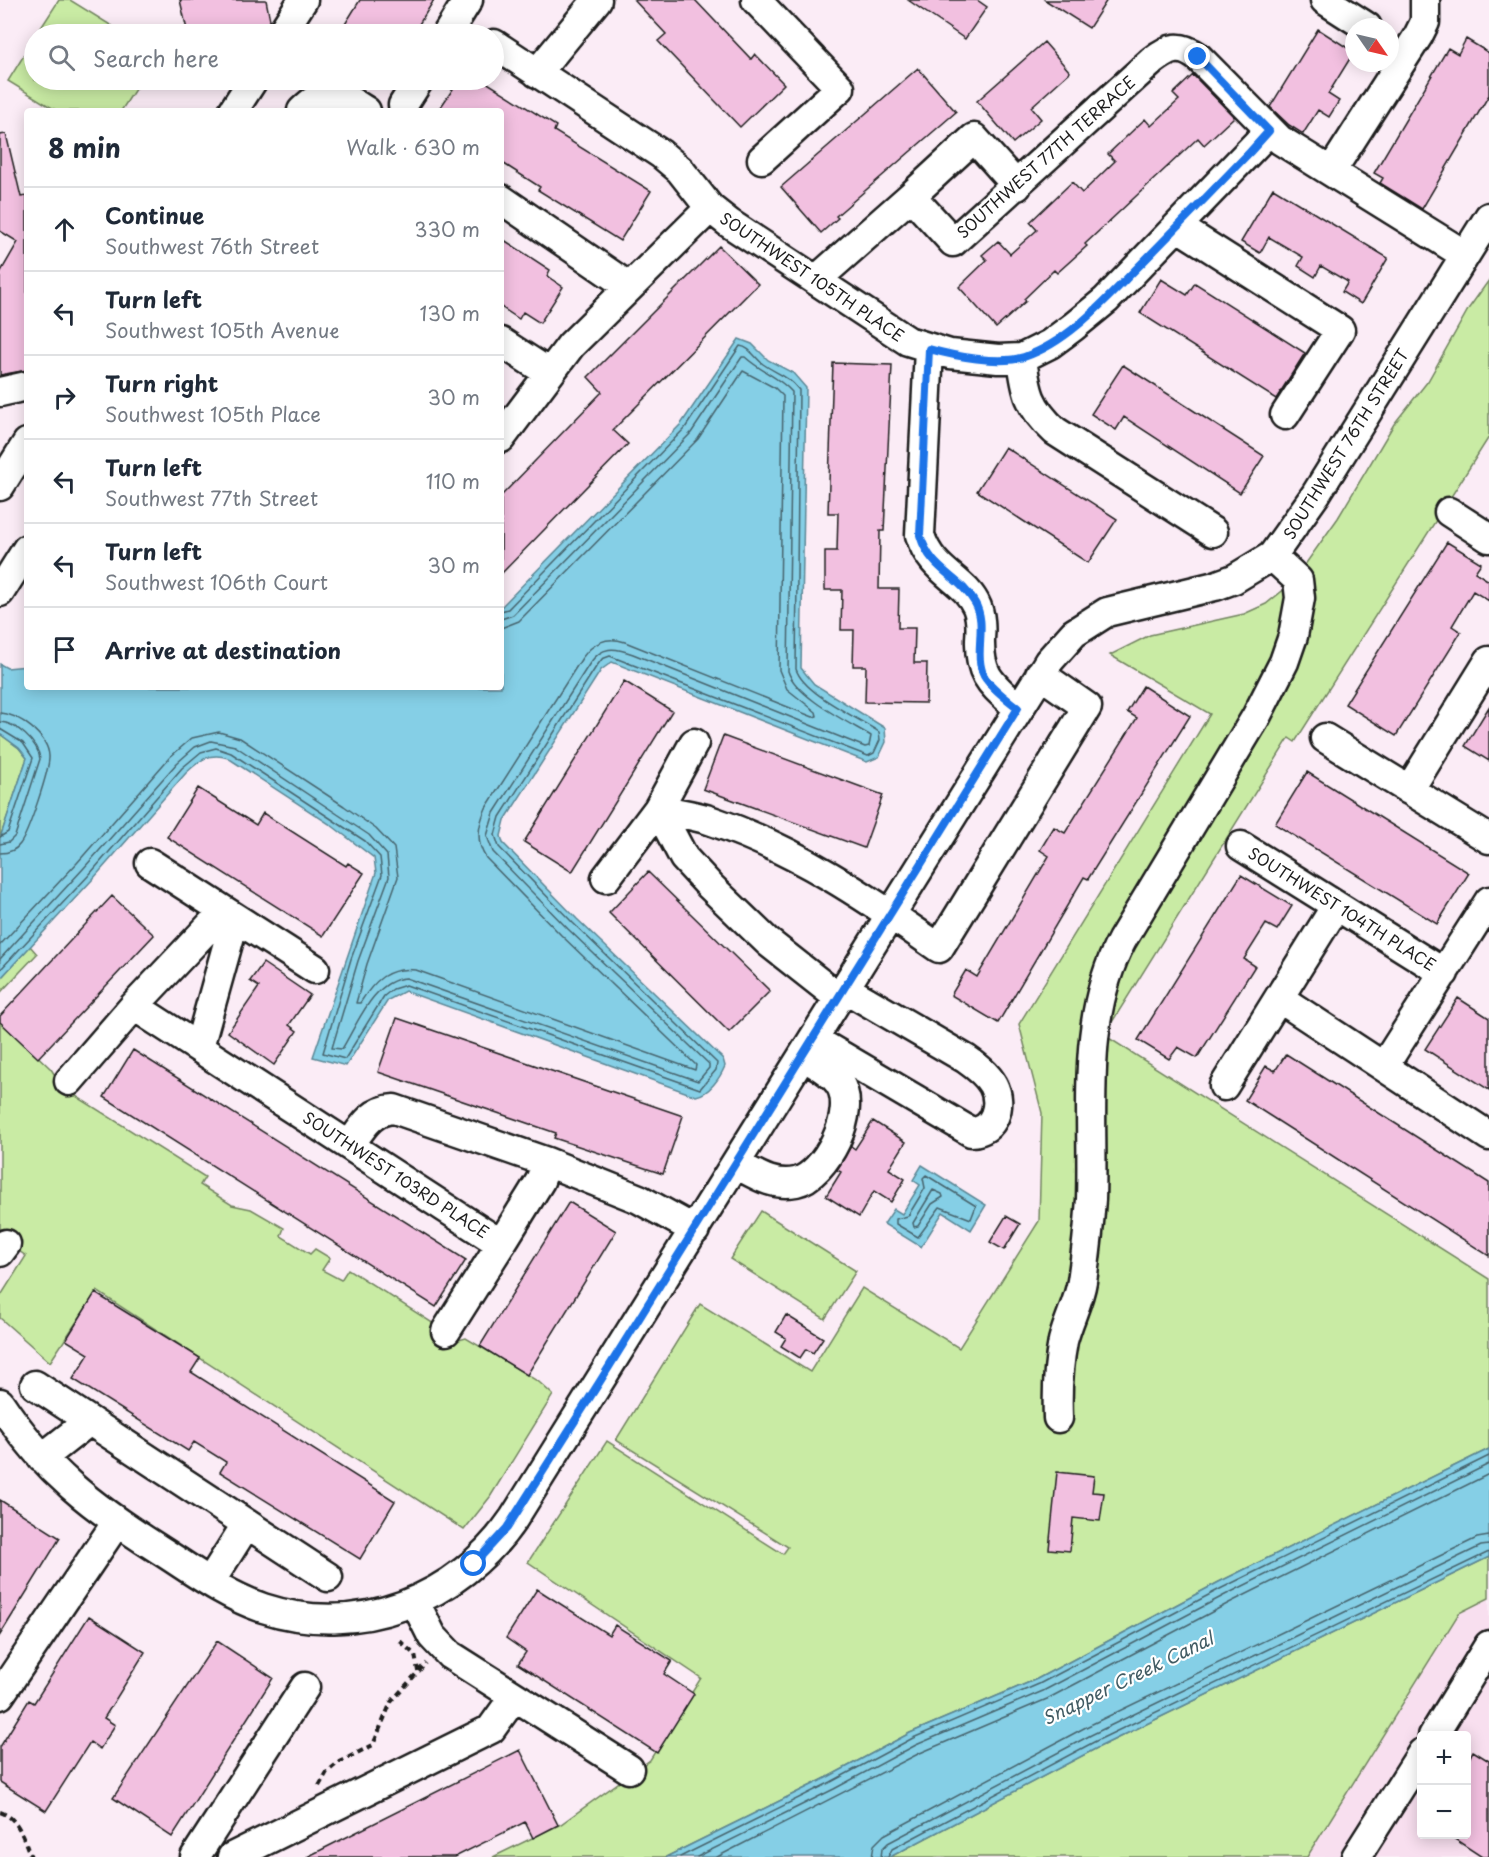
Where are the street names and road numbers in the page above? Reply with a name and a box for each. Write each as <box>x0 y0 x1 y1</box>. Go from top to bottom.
street label: SOUTHWEST 77TH TERRACE <box>951 69 1140 243</box>
street label: SOUTHWEST 105TH PLACE <box>716 205 909 347</box>
street label: SOUTHWEST 76TH STREET <box>1277 344 1414 543</box>
street label: SOUTHWEST 104TH PLACE <box>1244 840 1441 976</box>
street label: SOUTHWEST 103RD PLACE <box>299 1105 494 1243</box>

